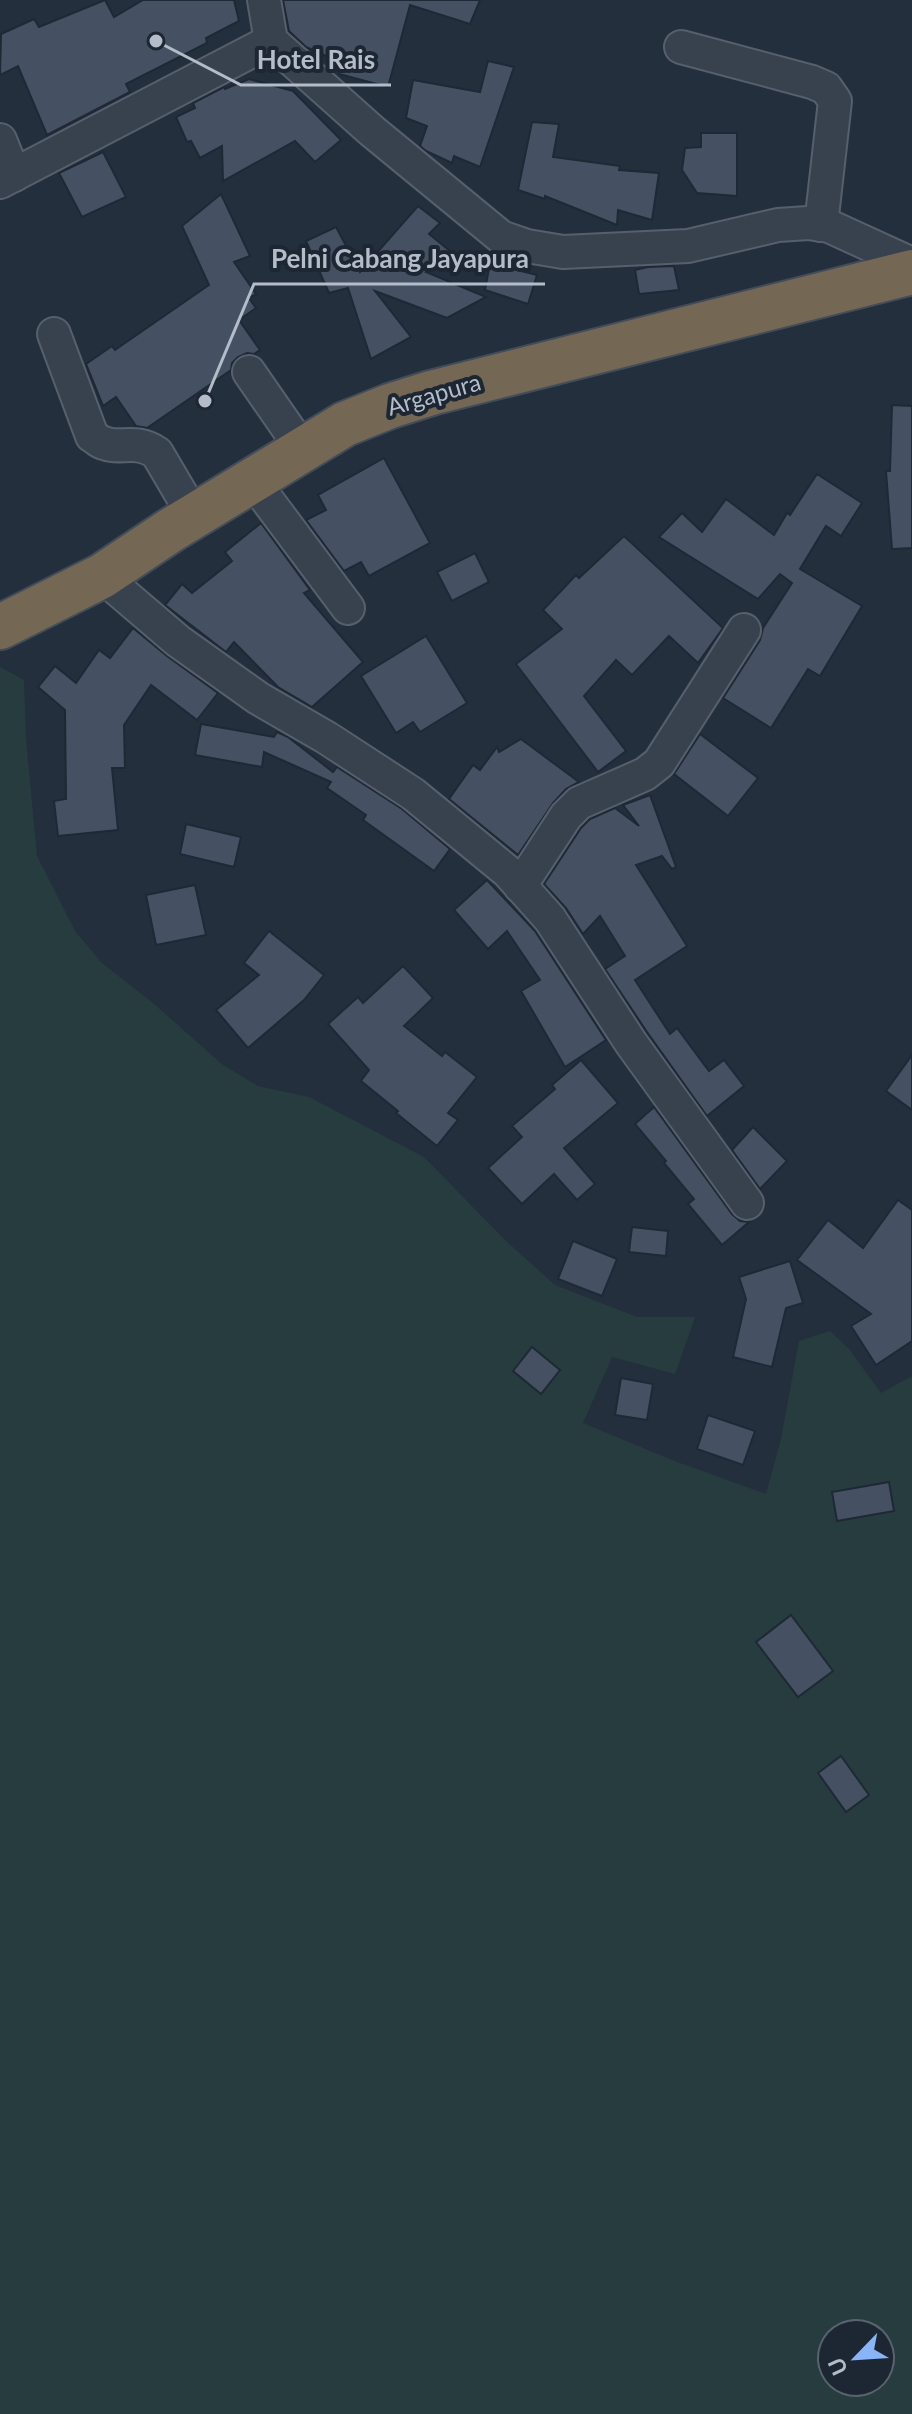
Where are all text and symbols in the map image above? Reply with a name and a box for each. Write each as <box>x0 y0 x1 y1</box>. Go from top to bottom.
callout: Hotel Rais <box>241 35 391 85</box>
text: Hotel Rais <box>257 43 375 75</box>
callout: Pelni Cabang Jayapura <box>254 234 545 284</box>
text: Pelni Cabang Jayapura <box>271 242 529 274</box>
street label: Argapura <box>383 366 484 421</box>
north arrow <box>816 2318 896 2398</box>
text: U <box>822 2354 853 2380</box>

